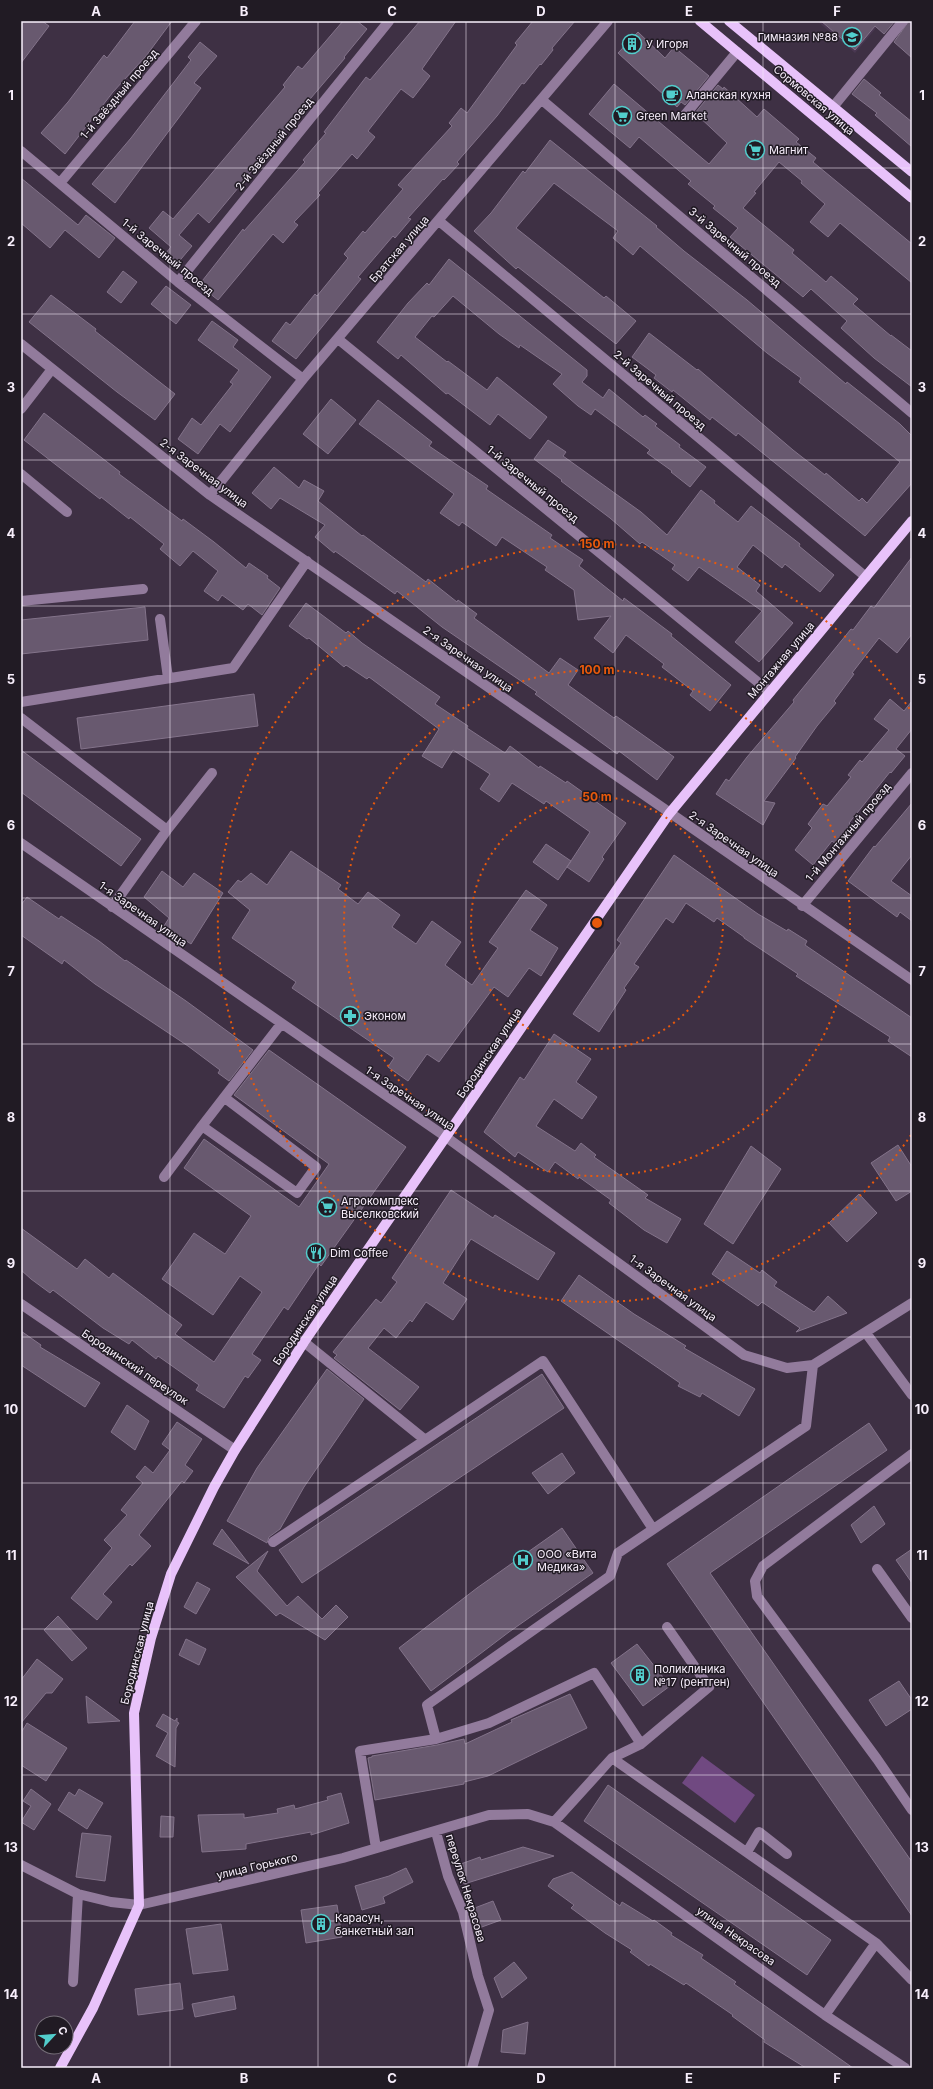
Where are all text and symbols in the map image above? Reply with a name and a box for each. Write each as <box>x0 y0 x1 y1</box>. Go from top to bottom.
text: A <box>91 3 101 19</box>
text: B <box>240 3 249 19</box>
text: C <box>387 3 397 19</box>
text: D <box>536 3 546 19</box>
text: E <box>685 3 693 19</box>
text: F <box>833 3 841 19</box>
school or university icon: Гимназия №88 <box>841 26 863 48</box>
place label: Гимназия №88 <box>758 30 838 44</box>
building icon: У Игоря <box>621 33 643 55</box>
place label: У Игоря <box>646 37 688 51</box>
street label: 1-й Звёздный проезд <box>77 46 161 142</box>
street label: Сормовская улица <box>771 62 857 138</box>
cafe icon: Аланская кухня <box>661 84 683 106</box>
text: 1 <box>8 87 14 103</box>
text: 1 <box>919 87 925 103</box>
place label: Аланская кухня <box>686 88 771 102</box>
street label: 2-й Звёздный проезд <box>232 94 316 193</box>
supermarket icon: Green Market <box>611 105 633 127</box>
place label: Green Market <box>636 109 707 123</box>
supermarket icon: Магнит <box>744 139 766 161</box>
place label: Магнит <box>769 143 809 157</box>
street label: 3-й Заречный проезд <box>686 204 784 290</box>
street label: Братская улица <box>366 213 432 285</box>
street label: 1-й Заречный проезд <box>119 216 217 299</box>
text: 2 <box>7 233 15 249</box>
text: 2 <box>918 233 926 249</box>
street label: 2-й Заречный проезд <box>611 347 709 433</box>
text: 3 <box>7 379 15 395</box>
text: 3 <box>918 379 926 395</box>
street label: 2-я Заречная улица <box>157 435 251 511</box>
street label: 1-й Заречный проезд <box>484 443 582 526</box>
text: 4 <box>7 525 16 541</box>
text: 4 <box>918 525 927 541</box>
text: 150 m <box>580 536 614 551</box>
street label: Монтажная улица <box>745 619 817 701</box>
street label: 2-я Заречная улица <box>420 623 516 695</box>
text: 100 m <box>579 662 615 677</box>
text: 5 <box>7 671 15 687</box>
text: 5 <box>918 671 926 687</box>
street label: 1-й Монтажный проезд <box>802 780 894 884</box>
text: 50 m <box>582 789 612 804</box>
street label: 2-я Заречная улица <box>686 808 782 880</box>
text: 6 <box>7 817 15 833</box>
text: 6 <box>918 817 926 833</box>
street label: 1-я Заречная улица <box>96 878 190 950</box>
centre of rings <box>590 916 604 930</box>
text: 7 <box>7 963 15 979</box>
text: 7 <box>918 963 926 979</box>
pharmacy icon: Эконом <box>339 1005 361 1027</box>
street label: Бородинская улица <box>454 1005 524 1101</box>
place label: Эконом <box>364 1009 406 1023</box>
street label: 1-я Заречная улица <box>363 1063 457 1133</box>
text: 8 <box>7 1109 15 1125</box>
text: 8 <box>918 1109 926 1125</box>
place label: Агрокомплекс Выселковский <box>341 1194 419 1221</box>
supermarket icon: Агрокомплекс Выселковский <box>316 1196 338 1218</box>
restaurant icon: Dim Coffee <box>305 1242 327 1264</box>
place label: Dim Coffee <box>330 1246 388 1260</box>
street label: 1-я Заречная улица <box>627 1252 719 1324</box>
text: 9 <box>7 1255 15 1271</box>
text: 9 <box>918 1255 926 1271</box>
street label: Бородинская улица <box>270 1272 340 1368</box>
street label: Бородинский переулок <box>79 1326 191 1408</box>
text: 10 <box>4 1401 18 1417</box>
text: 10 <box>915 1401 929 1417</box>
text: 11 <box>5 1547 17 1563</box>
place label: ООО «Вита Медика» <box>537 1547 597 1574</box>
text: 11 <box>916 1547 928 1563</box>
hospital icon: ООО «Вита Медика» <box>512 1549 534 1571</box>
street label: Бородинская улица <box>117 1600 157 1706</box>
place label: Поликлиника №17 (рентген) <box>654 1662 730 1689</box>
building icon: Поликлиника №17 (рентген) <box>629 1664 651 1686</box>
text: 12 <box>4 1693 18 1709</box>
text: 12 <box>915 1693 929 1709</box>
street label: переулок Некрасова <box>443 1832 489 1944</box>
text: 13 <box>4 1839 18 1855</box>
text: 13 <box>915 1839 929 1855</box>
street label: улица Горького <box>215 1850 299 1882</box>
street label: улица Некрасова <box>694 1904 778 1968</box>
place label: Карасун, банкетный зал <box>335 1911 414 1938</box>
building icon: Карасун, банкетный зал <box>310 1913 332 1935</box>
text: 14 <box>4 1986 18 2002</box>
text: 14 <box>915 1986 929 2002</box>
north arrow <box>34 2015 74 2055</box>
text: С <box>55 2024 71 2037</box>
text: A <box>91 2070 101 2086</box>
text: B <box>240 2070 249 2086</box>
text: C <box>387 2070 397 2086</box>
text: D <box>536 2070 546 2086</box>
text: E <box>685 2070 693 2086</box>
text: F <box>833 2070 841 2086</box>

